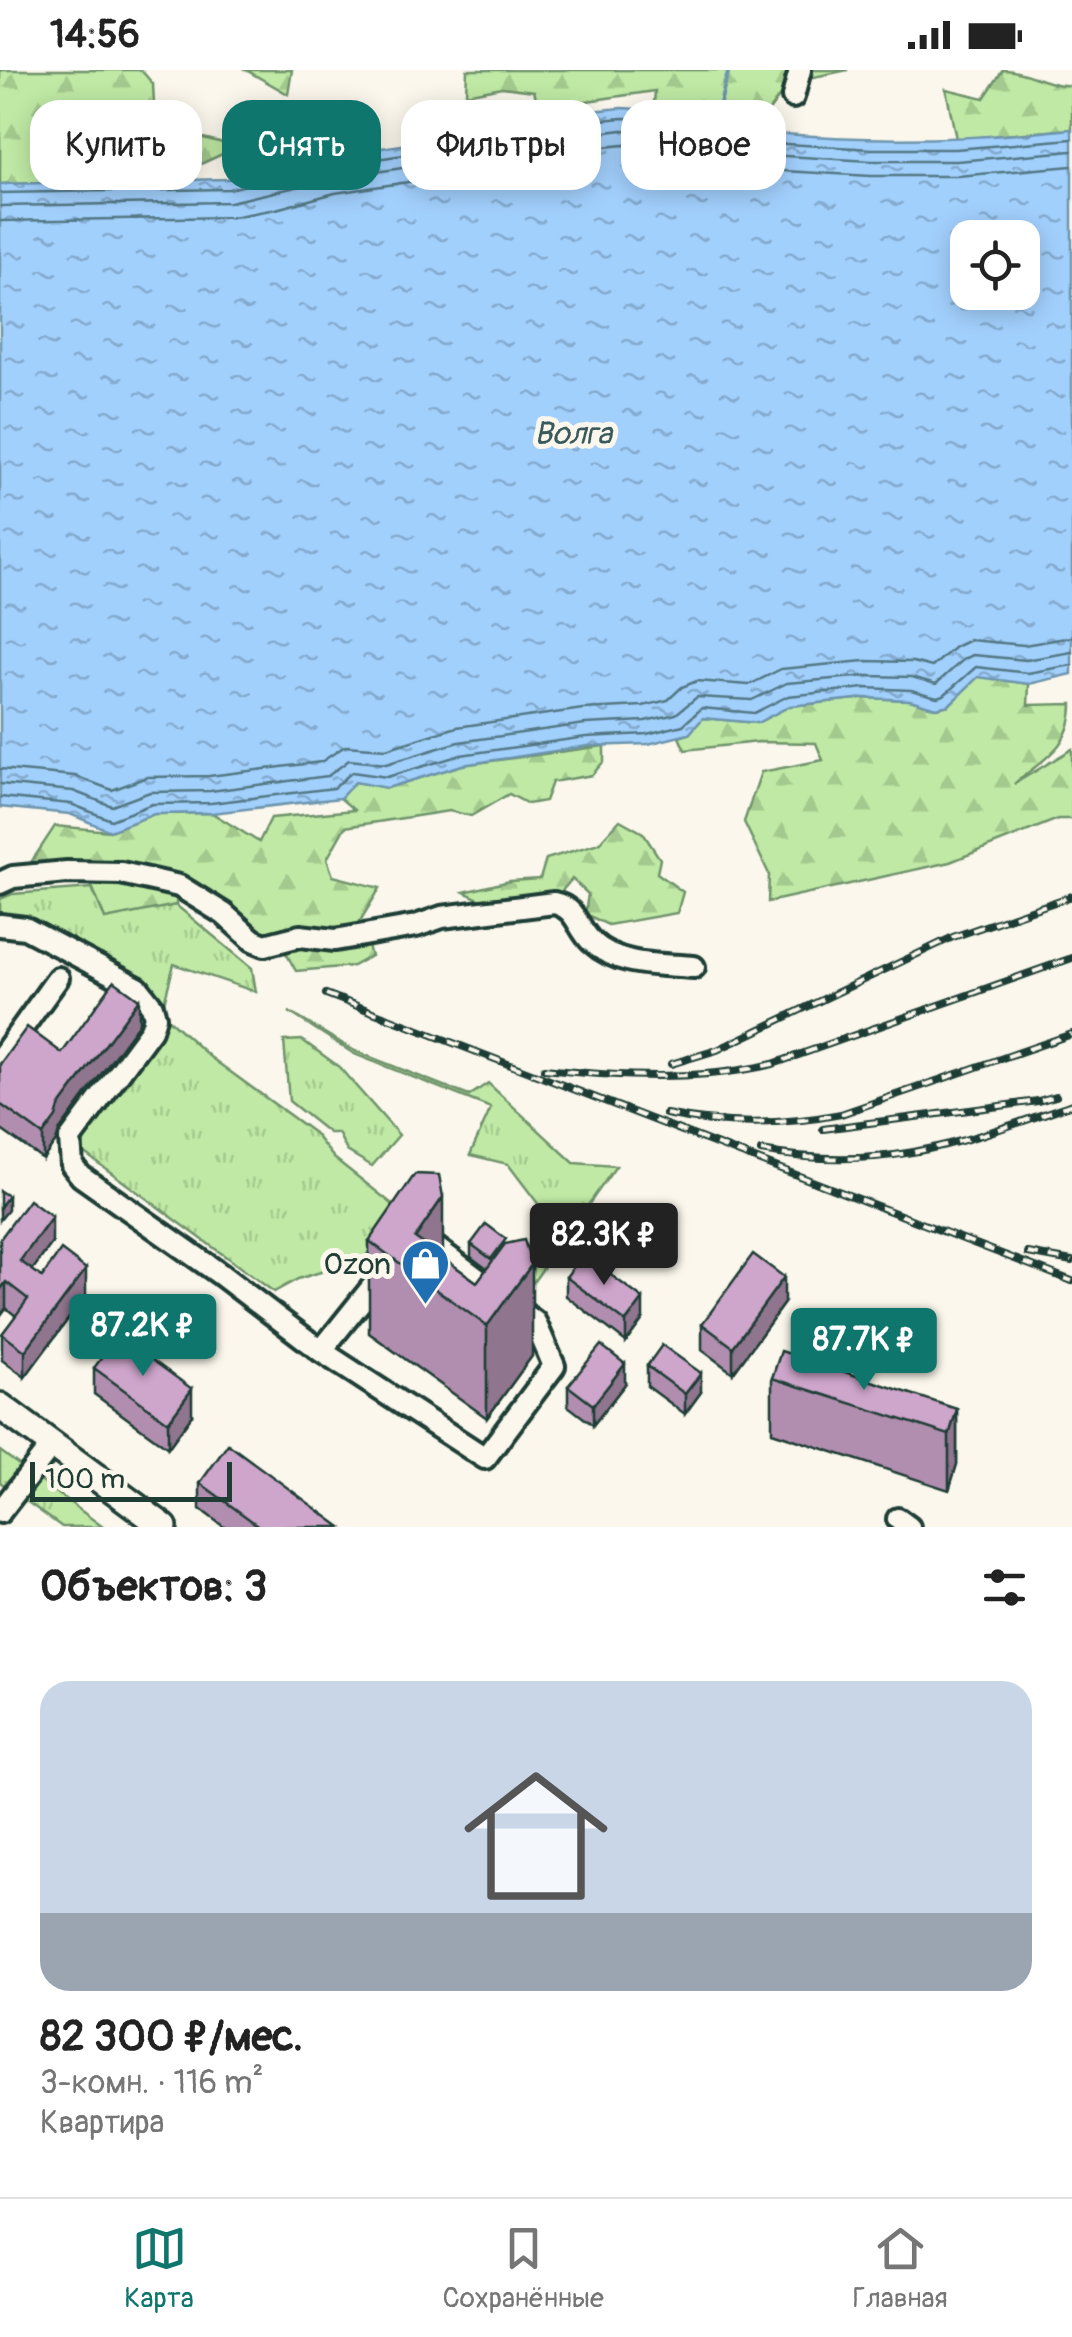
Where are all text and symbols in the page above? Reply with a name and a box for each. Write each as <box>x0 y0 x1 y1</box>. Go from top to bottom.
text: 14:56 <box>50 11 140 59</box>
chip: Купить <box>30 100 202 190</box>
chip: Снять <box>222 100 381 190</box>
chip: Фильтры <box>401 100 601 190</box>
chip: Новое <box>621 100 786 190</box>
map controls <box>950 220 1040 310</box>
button: locate <box>950 220 1040 310</box>
water label: Волга <box>534 414 614 454</box>
pin: 82.3K ₽ <box>512 1203 696 1288</box>
text: 82.3K ₽ <box>552 1215 656 1255</box>
shop icon: Ozon <box>400 1238 452 1306</box>
place label: Ozon <box>324 1246 391 1283</box>
pin: 87.2K ₽ <box>51 1294 235 1379</box>
text: 87.2K ₽ <box>91 1306 195 1346</box>
pin: 87.7K ₽ <box>772 1308 956 1393</box>
text: 87.7K ₽ <box>813 1320 915 1360</box>
scale bar <box>30 1457 232 1502</box>
text: 100 m <box>45 1462 125 1497</box>
icon: filters <box>977 1560 1032 1615</box>
text: Объектов: 3 <box>40 1561 267 1613</box>
icon: home <box>446 1746 626 1926</box>
text: 82 300 ₽/мес. <box>40 2011 303 2063</box>
text: 3-комн. · 116 m² <box>40 2063 263 2103</box>
text: Квартира <box>40 2103 164 2143</box>
tab: Карта <box>124 2221 194 2316</box>
tab: Сохранённые <box>442 2221 604 2316</box>
tab: Главная <box>853 2221 948 2316</box>

